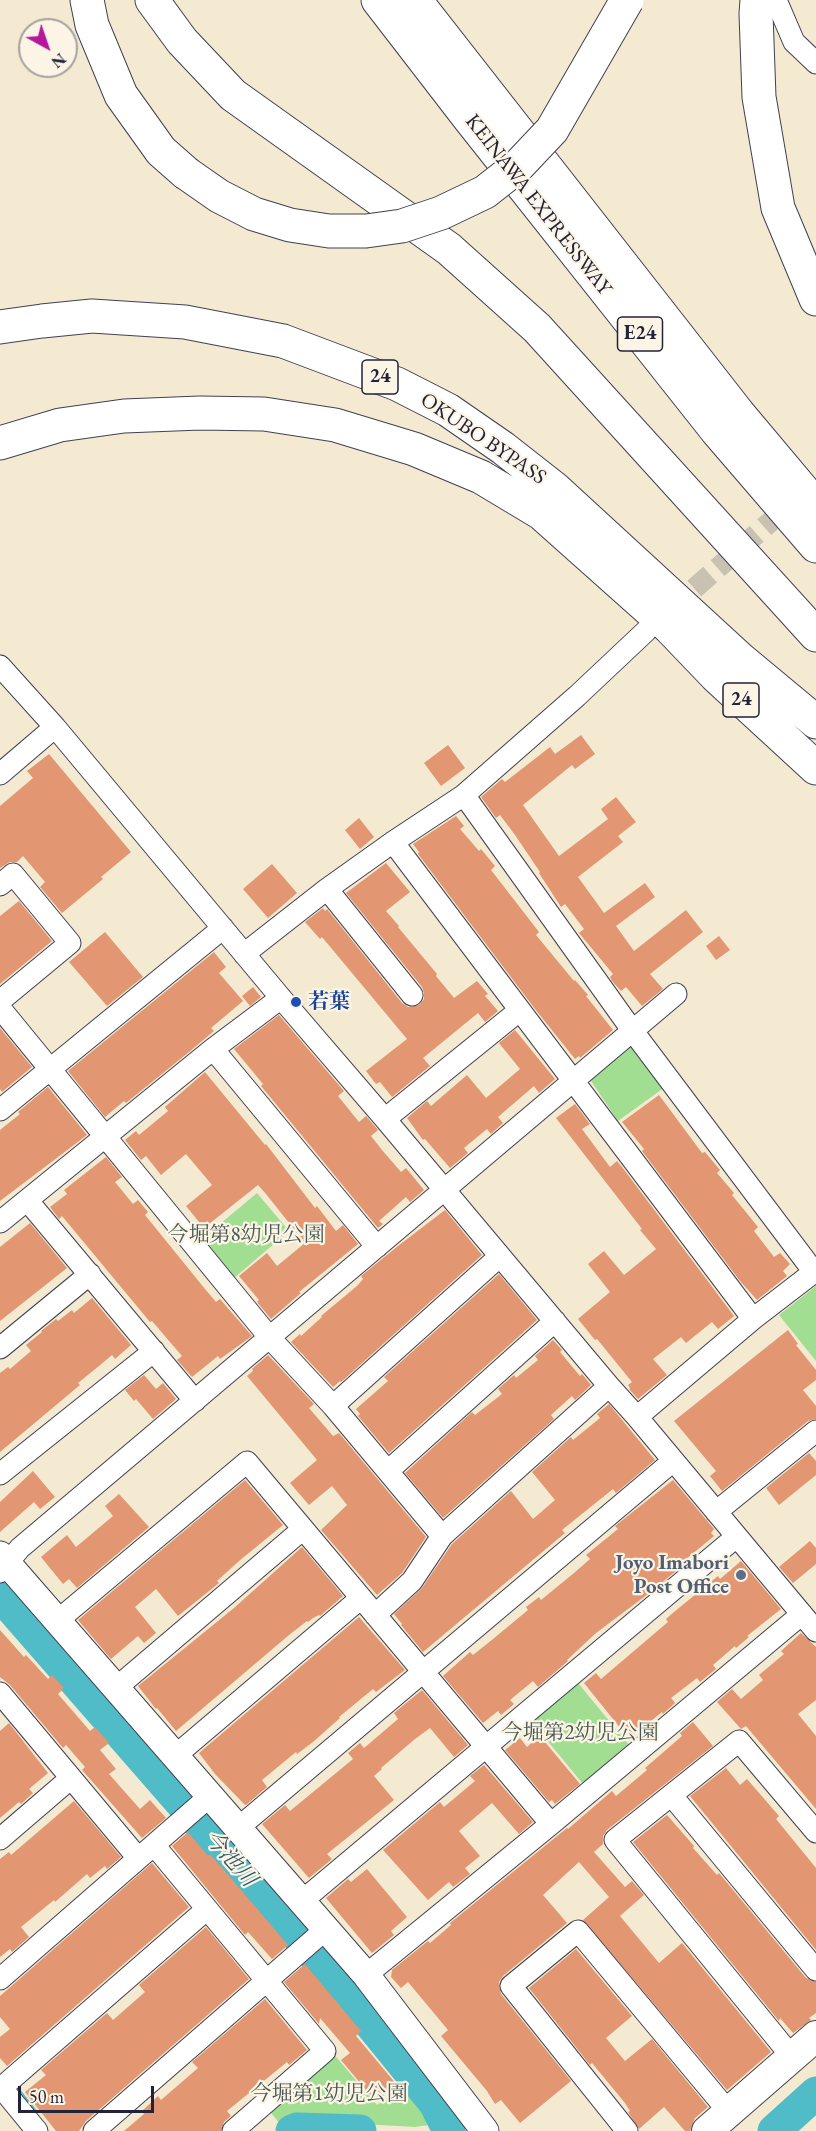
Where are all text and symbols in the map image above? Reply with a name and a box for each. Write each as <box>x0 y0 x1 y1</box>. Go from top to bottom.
north arrow <box>18 18 78 78</box>
text: N <box>47 48 70 73</box>
street label: KEINAWA EXPRESSWAY <box>459 109 617 301</box>
road number: E24 <box>618 317 662 351</box>
road number: 24 <box>362 360 398 394</box>
street label: OKUBO BYPASS <box>415 388 551 490</box>
road number: 24 <box>723 683 759 717</box>
place label: 若葉 <box>308 989 350 1015</box>
marker: 若葉 <box>289 995 303 1009</box>
park label: 今堀第8幼児公園 <box>167 1222 325 1248</box>
place label: Joyo Imabori Post Office <box>615 1550 729 1600</box>
marker: Joyo Imabori Post Office <box>734 1568 748 1582</box>
park label: 今堀第2幼児公園 <box>501 1720 659 1746</box>
water label: 今池川 <box>198 1825 262 1893</box>
scale bar <box>21 2074 158 2112</box>
park label: 今堀第1幼児公園 <box>250 2081 408 2107</box>
text: 50 m <box>29 2085 64 2108</box>

